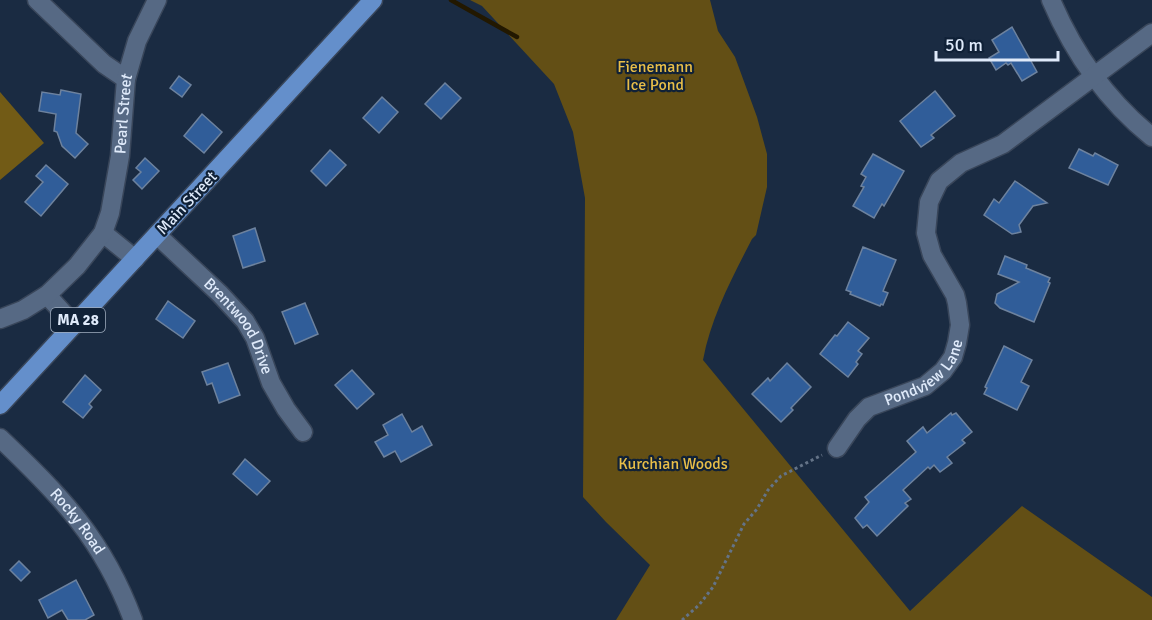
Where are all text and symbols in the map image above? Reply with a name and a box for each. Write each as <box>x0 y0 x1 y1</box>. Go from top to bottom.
scale bar <box>936 24 1058 62</box>
text: 50 m <box>945 34 983 56</box>
park label: Fienemann Ice Pond <box>617 57 693 95</box>
street label: Pearl Street <box>110 71 137 155</box>
street label: Main Street <box>153 167 222 239</box>
street label: Brentwood Drive <box>199 274 277 377</box>
road number: MA 28 <box>51 308 105 332</box>
street label: Pondview Lane <box>881 337 968 410</box>
park label: Kurchian Woods <box>618 454 728 474</box>
street label: Rocky Road <box>46 484 109 558</box>

